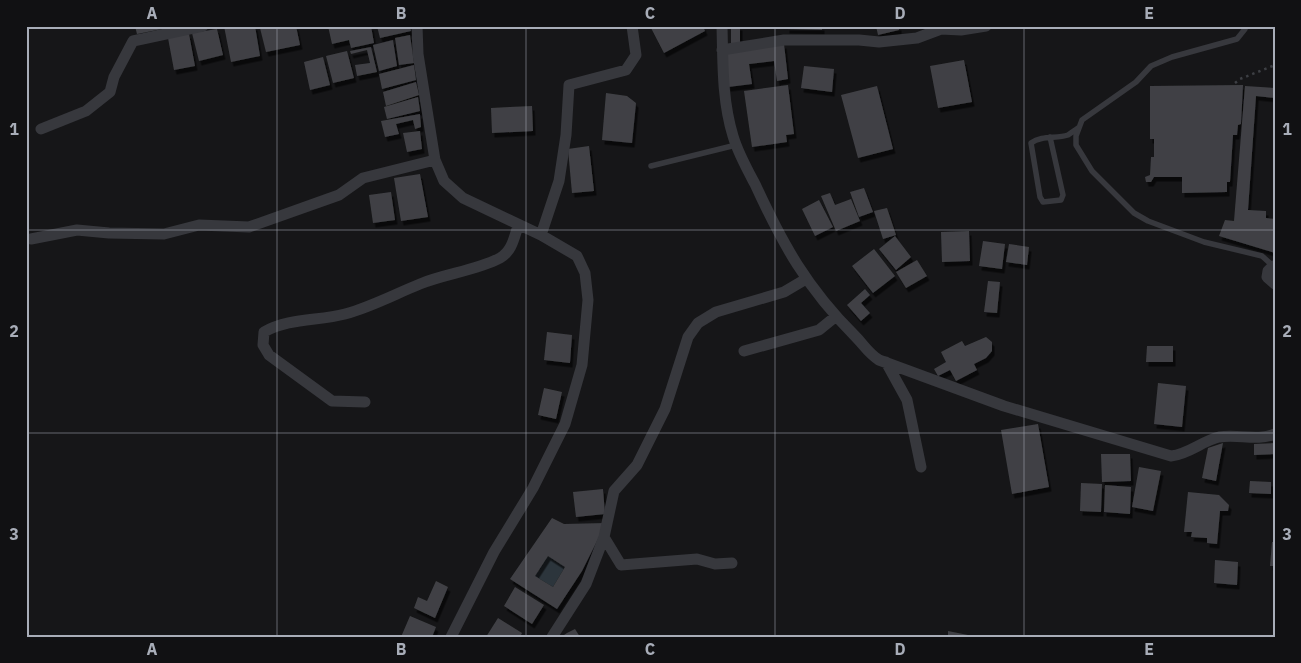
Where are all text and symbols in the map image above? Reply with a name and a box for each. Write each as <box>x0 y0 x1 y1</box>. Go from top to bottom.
text: A <box>147 3 158 23</box>
text: B <box>396 3 407 23</box>
text: C <box>645 3 655 23</box>
text: D <box>894 3 906 23</box>
text: E <box>1144 3 1154 23</box>
text: 1 <box>9 119 19 139</box>
text: 1 <box>1282 119 1292 139</box>
text: 2 <box>9 321 19 341</box>
text: 2 <box>1282 321 1292 341</box>
text: 3 <box>9 524 19 544</box>
text: 3 <box>1282 524 1292 544</box>
text: A <box>147 639 158 659</box>
text: B <box>396 639 407 659</box>
text: C <box>645 639 655 659</box>
text: D <box>894 639 906 659</box>
text: E <box>1144 639 1154 659</box>

